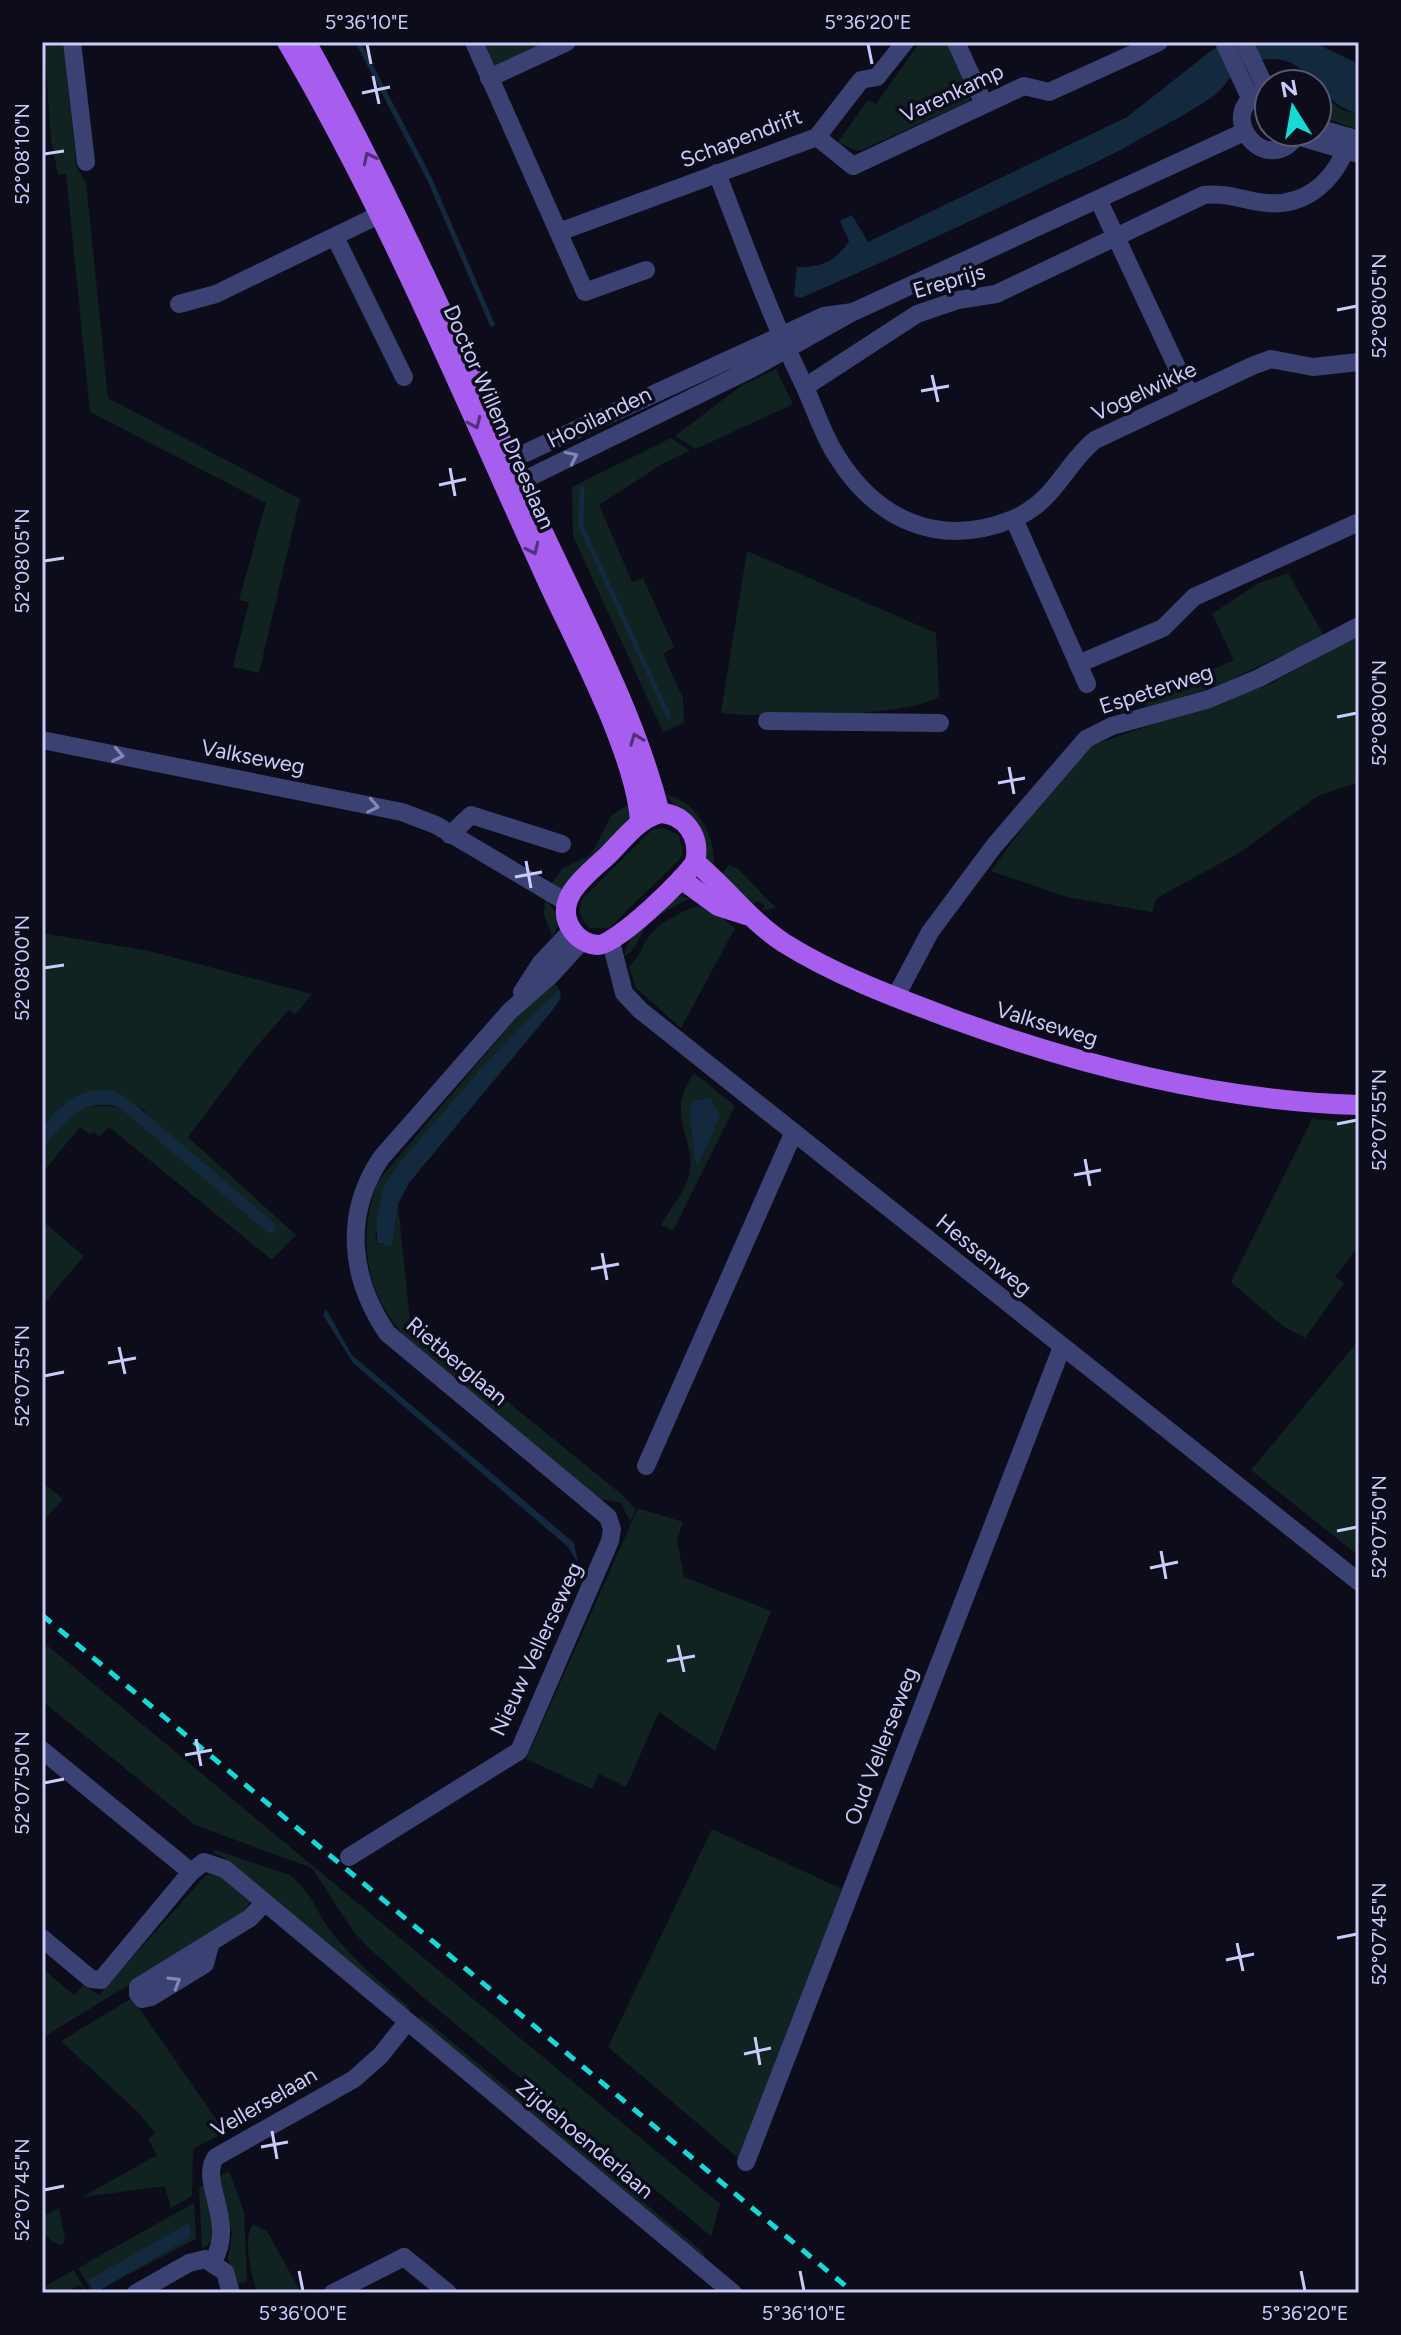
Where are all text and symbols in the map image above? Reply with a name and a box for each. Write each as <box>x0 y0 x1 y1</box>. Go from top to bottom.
text: 5°36'10"E <box>325 10 409 34</box>
text: 5°36'20"E <box>824 10 912 34</box>
street label: Varenkamp <box>896 57 1008 129</box>
north arrow <box>1253 68 1333 148</box>
text: N <box>1278 74 1300 104</box>
street label: Schapendrift <box>676 102 806 174</box>
text: 52°08'10"N <box>10 103 34 205</box>
one-way arrow <box>363 151 379 166</box>
text: 52°08'05"N <box>1367 253 1391 359</box>
street label: Ereprijs <box>910 258 988 304</box>
street label: Doctor Willem Dreeslaan <box>437 301 561 533</box>
street label: Vogelwikke <box>1087 355 1201 427</box>
street label: Hooilanden <box>542 380 656 454</box>
one-way arrow <box>465 415 481 429</box>
one-way arrow <box>564 452 579 467</box>
text: 52°08'05"N <box>10 508 34 614</box>
one-way arrow <box>523 541 539 555</box>
street label: Espeterweg <box>1096 658 1216 720</box>
text: 52°08'00"N <box>1367 660 1391 766</box>
one-way arrow <box>629 733 646 747</box>
street label: Valkseweg <box>199 734 307 780</box>
one-way arrow <box>111 746 125 763</box>
one-way arrow <box>366 797 380 814</box>
text: 52°08'00"N <box>10 915 34 1021</box>
street label: Valkseweg <box>993 996 1101 1052</box>
text: 52°07'55"N <box>1367 1069 1391 1171</box>
street label: Hessenweg <box>931 1208 1037 1302</box>
street label: Rietberglaan <box>401 1311 513 1411</box>
text: 52°07'55"N <box>10 1325 34 1427</box>
text: 52°07'50"N <box>1367 1475 1391 1579</box>
street label: Nieuw Vellerseweg <box>484 1558 588 1740</box>
street label: Oud Vellerseweg <box>838 1663 924 1829</box>
text: 52°07'50"N <box>10 1731 34 1835</box>
text: 52°07'45"N <box>1367 1882 1391 1986</box>
one-way arrow <box>166 1977 181 1992</box>
street label: Vellerselaan <box>206 2061 322 2143</box>
street label: Zijdehoenderlaan <box>511 2074 659 2204</box>
text: 52°07'45"N <box>10 2138 34 2242</box>
text: 5°36'00"E <box>259 2301 347 2325</box>
text: 5°36'10"E <box>762 2301 846 2325</box>
text: 5°36'20"E <box>1261 2301 1349 2325</box>

